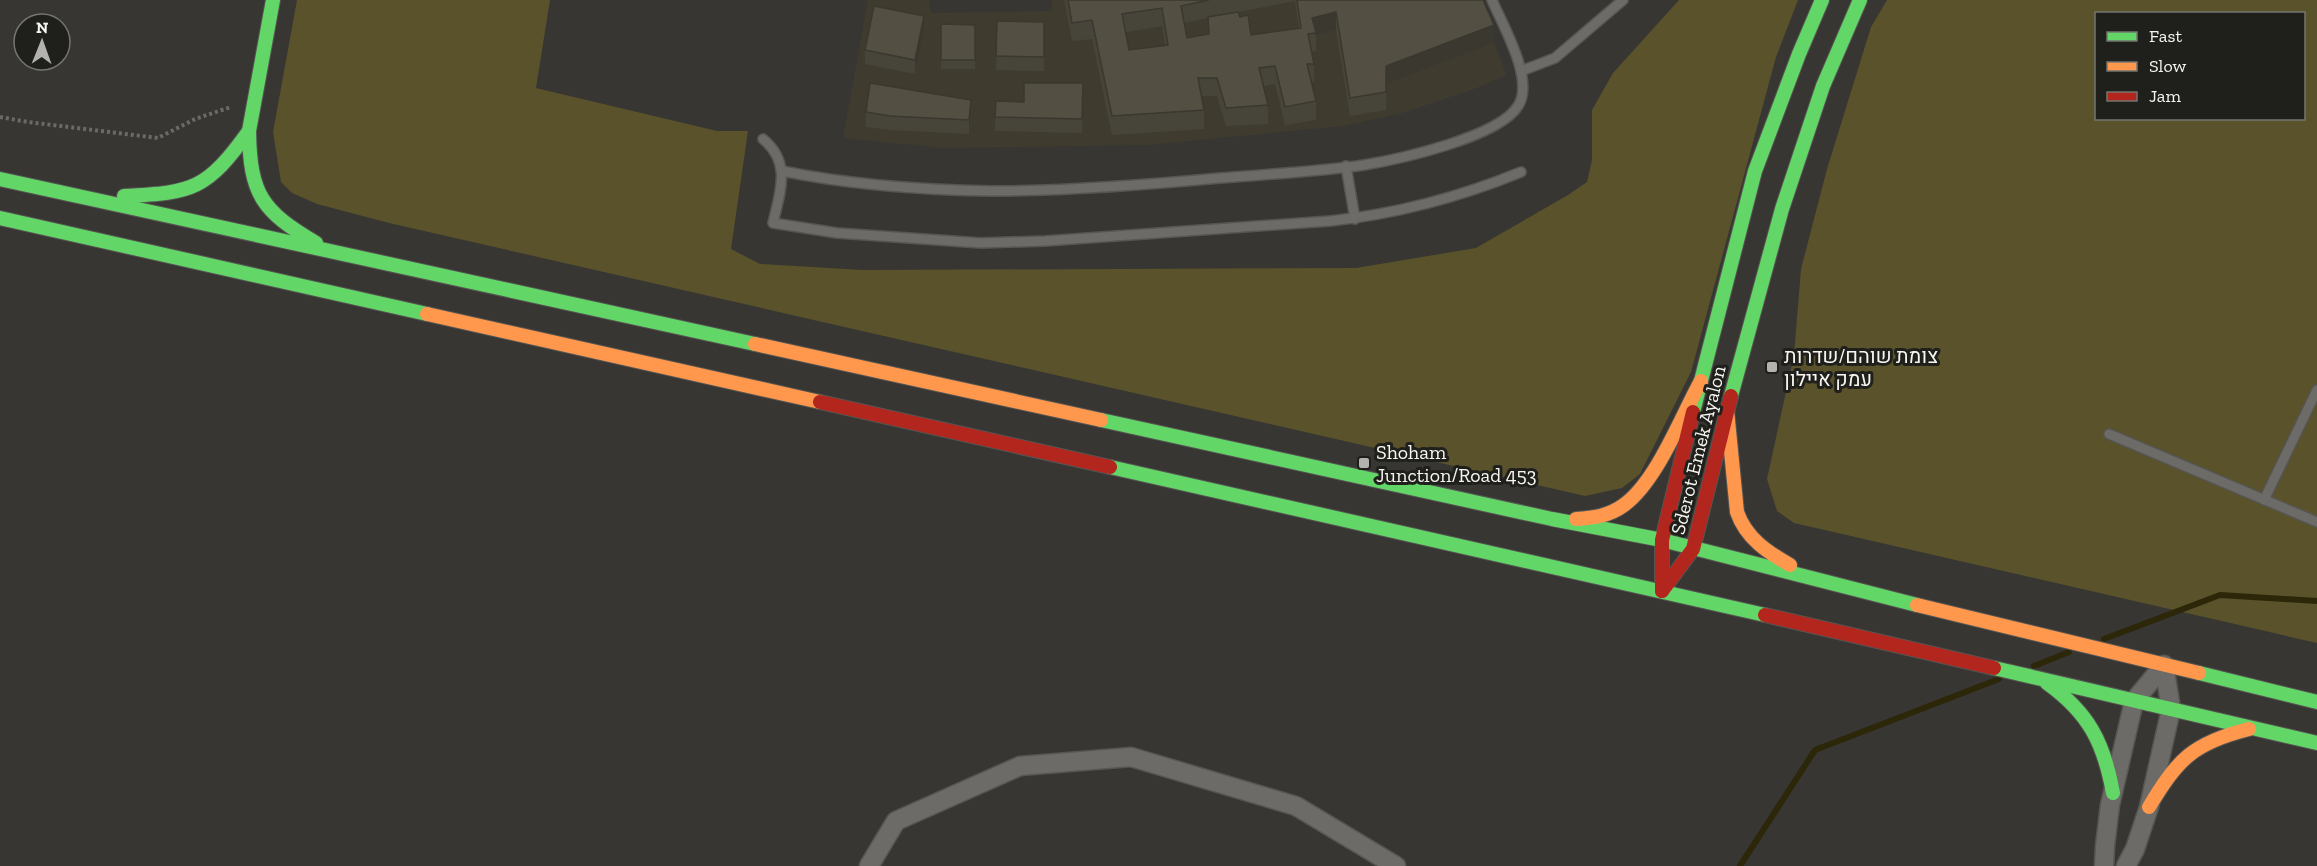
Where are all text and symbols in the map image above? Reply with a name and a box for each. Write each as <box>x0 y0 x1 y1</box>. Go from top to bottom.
north arrow <box>12 12 72 72</box>
legend <box>2095 12 2305 120</box>
text: N <box>36 18 49 37</box>
text: Fast <box>2149 25 2182 47</box>
text: Slow <box>2149 55 2186 77</box>
text: Jam <box>2149 85 2181 107</box>
place label: צומת שוהם/שדרות עמק איילון <box>1784 344 1938 391</box>
marker: צומת שוהם/שדרות עמק איילון <box>1765 360 1779 374</box>
street label: Sderot Emek Ayalon <box>1665 362 1731 537</box>
place label: Shoham Junction/Road 453 <box>1376 440 1537 487</box>
marker: Shoham Junction/Road 453 <box>1357 456 1371 470</box>

